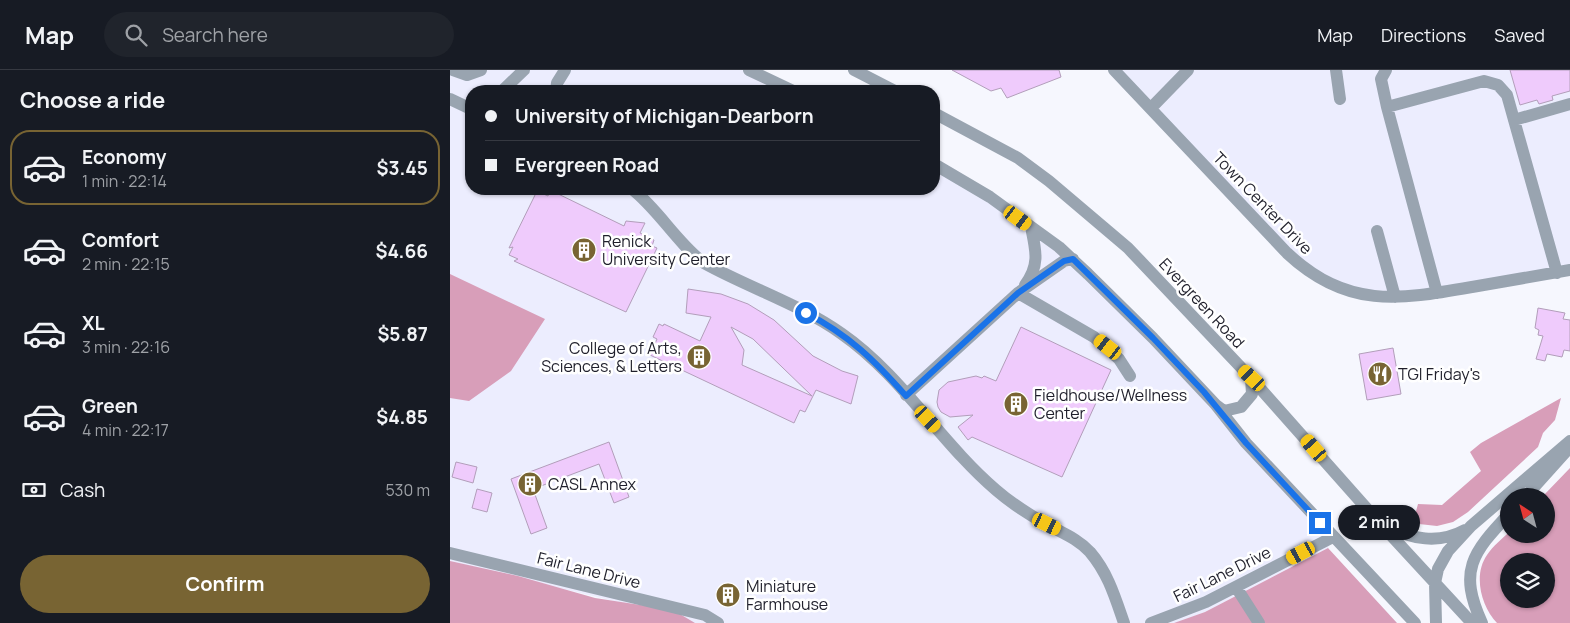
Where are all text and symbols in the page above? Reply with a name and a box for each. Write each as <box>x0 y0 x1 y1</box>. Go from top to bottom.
search box <box>104 12 454 57</box>
text: Map <box>25 18 74 51</box>
icon: search <box>122 21 150 49</box>
text: Search here <box>162 22 268 48</box>
text: Map <box>1317 23 1353 47</box>
text: Directions <box>1381 23 1466 47</box>
text: Saved <box>1494 23 1545 47</box>
text: Choose a ride <box>20 85 165 115</box>
text: University of Michigan-Dearborn <box>515 103 814 129</box>
text: Economy <box>82 144 166 170</box>
icon: car <box>22 145 67 190</box>
street label: Town Center Drive <box>1208 147 1318 259</box>
text: Evergreen Road <box>515 152 659 178</box>
text: $3.45 <box>377 155 428 181</box>
text: 1 min · 22:14 <box>82 170 167 192</box>
car <box>1001 203 1034 233</box>
text: Comfort <box>82 227 159 253</box>
icon: car <box>22 228 67 273</box>
place label: Renick University Center <box>602 230 731 270</box>
building icon: Renick University Center <box>571 237 597 263</box>
text: $4.66 <box>376 238 428 264</box>
text: 2 min · 22:15 <box>82 253 170 275</box>
street label: Evergreen Road <box>1154 253 1250 353</box>
route start <box>795 302 817 324</box>
text: XL <box>82 310 105 336</box>
icon: car <box>22 311 67 356</box>
text: $5.87 <box>377 321 428 347</box>
car <box>1091 332 1124 362</box>
text: 3 min · 22:16 <box>82 336 170 358</box>
place label: College of Arts, Sciences, & Letters <box>541 337 682 377</box>
building icon: College of Arts, Sciences, & Letters <box>686 344 712 370</box>
restaurant icon: TGI Friday's <box>1367 361 1393 387</box>
car <box>1235 362 1268 394</box>
place label: TGI Friday's <box>1398 363 1480 385</box>
place label: Fieldhouse/Wellness Center <box>1034 384 1187 424</box>
building icon: Fieldhouse/Wellness Center <box>1003 391 1029 417</box>
text: Green <box>82 393 138 419</box>
icon: car <box>22 394 67 439</box>
car <box>912 403 943 435</box>
text: $4.85 <box>376 404 428 430</box>
text: 4 min · 22:17 <box>82 419 169 441</box>
car <box>1298 432 1329 464</box>
building icon: CASL Annex <box>517 471 543 497</box>
place label: CASL Annex <box>548 473 636 495</box>
icon: cash <box>20 476 48 504</box>
text: Cash <box>60 477 105 503</box>
text: 530 m <box>385 479 430 501</box>
north arrow <box>1500 488 1555 542</box>
map controls <box>1500 488 1555 608</box>
callout: 2 min <box>1338 506 1420 540</box>
car <box>1030 511 1063 537</box>
text: 2 min <box>1358 511 1400 533</box>
route end <box>1309 512 1331 534</box>
car <box>1284 539 1317 567</box>
street label: Fair Lane Drive <box>1170 541 1274 607</box>
street label: Fair Lane Drive <box>535 547 643 593</box>
button: layers <box>1500 553 1555 608</box>
button: Confirm <box>20 555 430 613</box>
place label: Miniature Farmhouse <box>746 575 828 615</box>
building icon: Miniature Farmhouse <box>715 582 741 608</box>

